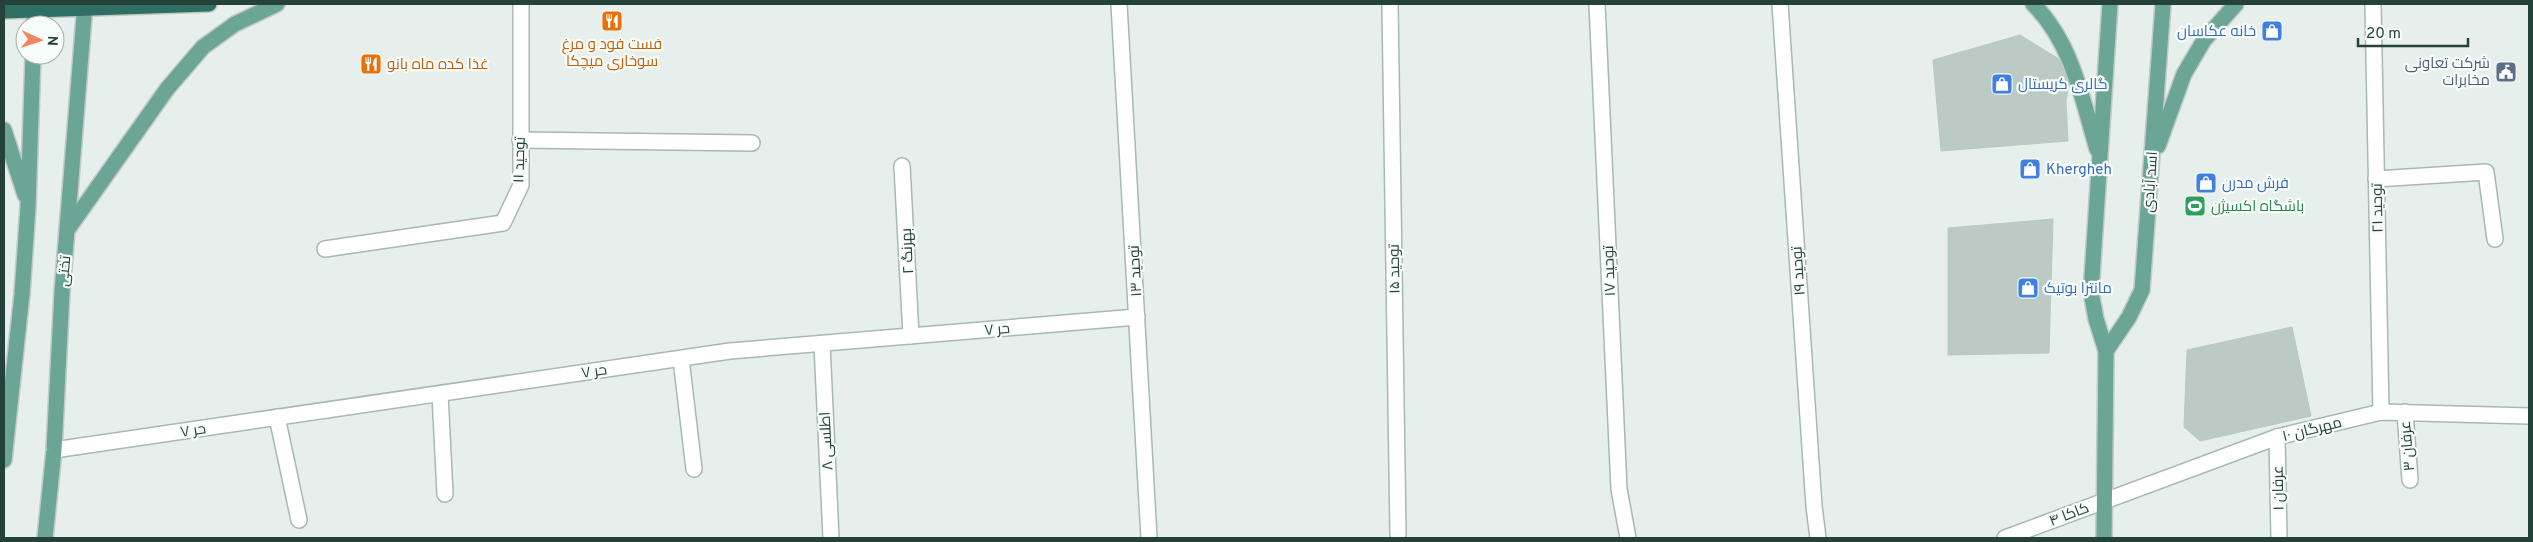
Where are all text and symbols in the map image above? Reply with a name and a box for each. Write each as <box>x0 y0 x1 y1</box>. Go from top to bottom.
restaurant icon: فست فود و مرغ سوخاری میچکا <box>600 9 624 33</box>
north arrow <box>15 15 65 65</box>
scale bar <box>2358 15 2468 47</box>
shop icon: خانه عکاسان <box>2260 19 2284 43</box>
place label: خانه عکاسان <box>2177 23 2256 42</box>
text: 20 m <box>2366 25 2401 44</box>
text: N <box>43 35 60 46</box>
place label: فست فود و مرغ سوخاری میچکا <box>562 36 662 72</box>
restaurant icon: غذا کده ماه بانو <box>359 52 383 76</box>
place label: شرکت تعاونی مخابرات <box>2405 55 2490 91</box>
place label: غذا کده ماه بانو <box>387 56 489 75</box>
public building icon: شرکت تعاونی مخابرات <box>2494 60 2518 84</box>
shop icon: گالری کریستال <box>1990 72 2014 96</box>
place label: گالری کریستال <box>2018 76 2108 95</box>
street label: توحید ۱۱ <box>510 137 531 183</box>
street label: اسد آبادی <box>2140 151 2163 213</box>
shop icon: Khergheh <box>2018 157 2042 181</box>
place label: Khergheh <box>2046 161 2112 180</box>
shop icon: فرش مدرن <box>2194 171 2218 195</box>
place label: فرش مدرن <box>2222 175 2289 194</box>
street label: توحید ۲۱ <box>2369 183 2388 233</box>
sports icon: باشگاه اکسیژن <box>2183 194 2207 218</box>
place label: باشگاه اکسیژن <box>2211 198 2304 217</box>
street label: بهرنگ ۲ <box>898 227 919 274</box>
street label: توحید ۱۵ <box>1386 244 1405 294</box>
street label: توحید ۱۳ <box>1126 245 1147 297</box>
street label: توحید ۱۷ <box>1600 245 1621 297</box>
street label: توحید ۱۹ <box>1788 246 1811 296</box>
street label: تختی <box>55 255 76 287</box>
shop icon: مانترا بوتیک <box>2016 276 2040 300</box>
place label: مانترا بوتیک <box>2044 280 2112 299</box>
street label: حر ۷ <box>983 320 1011 341</box>
street label: حر ۷ <box>580 361 608 384</box>
street label: اطلسی ۸ <box>816 411 839 471</box>
street label: مهرگان ۱۰ <box>2281 414 2344 447</box>
street label: حر ۷ <box>179 420 207 443</box>
street label: عرفان ۳ <box>2397 420 2420 472</box>
street label: عرفان ۱ <box>2270 465 2289 511</box>
street label: کاکا ۴ <box>2047 499 2092 532</box>

